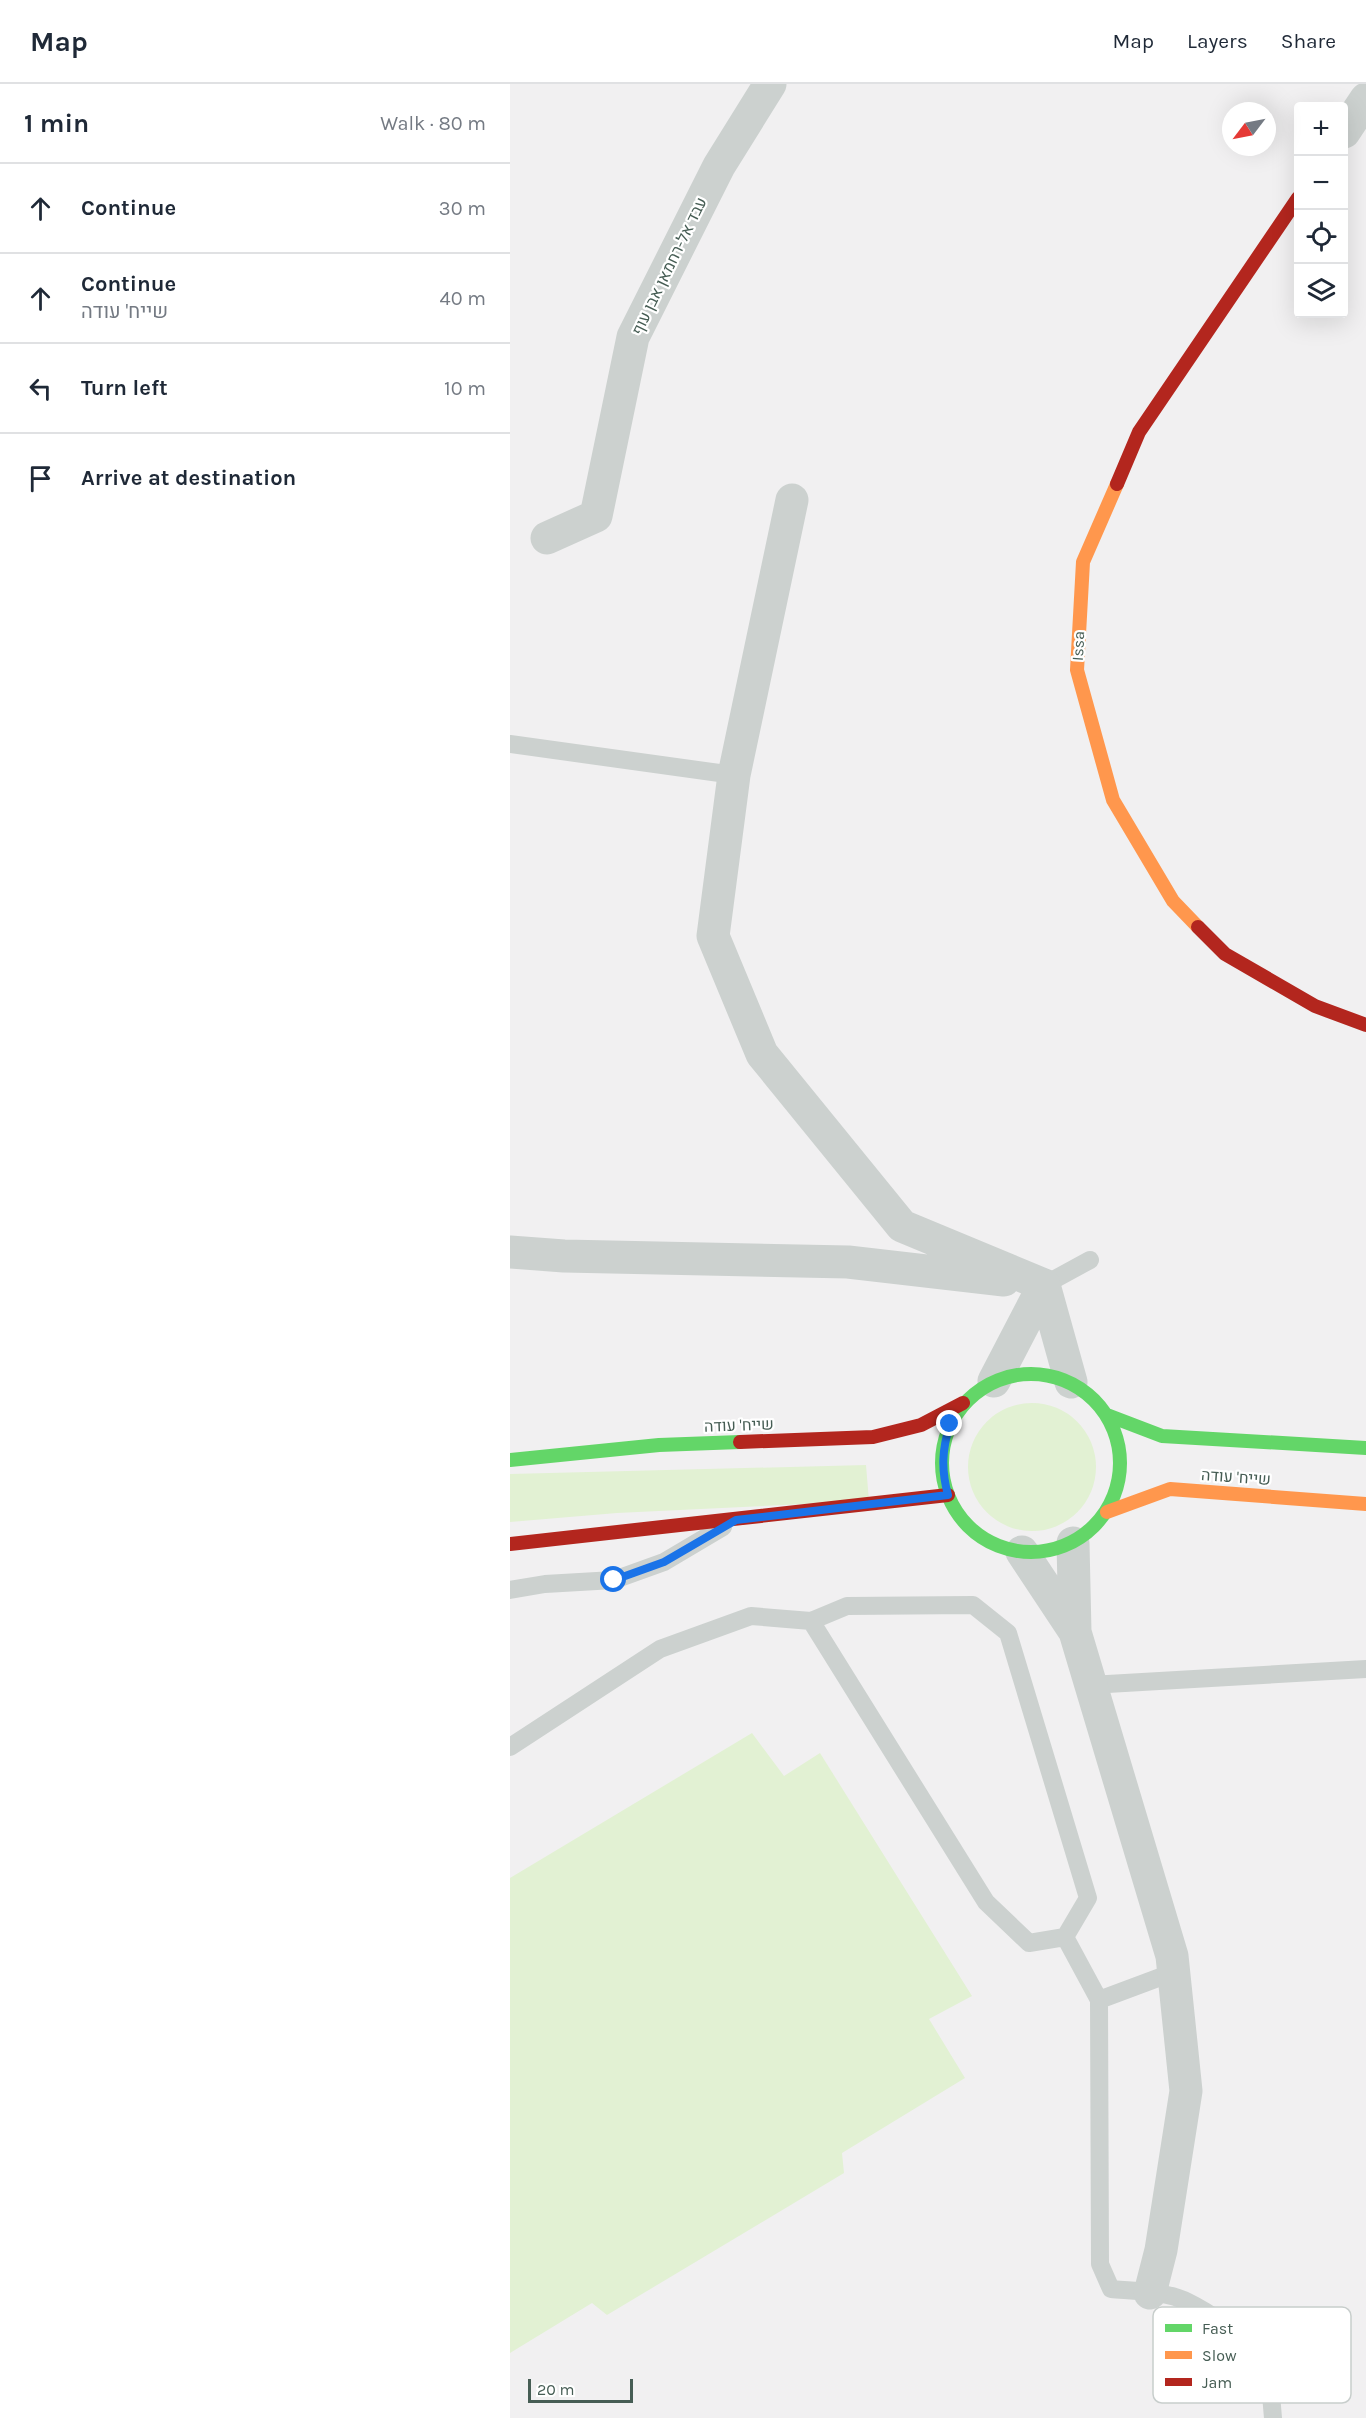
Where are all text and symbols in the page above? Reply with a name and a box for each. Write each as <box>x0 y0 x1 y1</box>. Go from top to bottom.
text: Map <box>30 25 88 58</box>
text: Map <box>1112 29 1154 53</box>
text: Layers <box>1187 29 1248 53</box>
text: Share <box>1281 29 1336 53</box>
north arrow <box>1222 102 1276 156</box>
map controls <box>1294 102 1348 318</box>
button: + <box>1294 102 1348 156</box>
text: 1 min <box>24 108 89 139</box>
text: Walk · 80 m <box>380 112 486 135</box>
button: − <box>1294 156 1348 210</box>
icon: ahead <box>24 192 57 225</box>
street label: עבד אל-רחמאן אבן עוף <box>627 194 711 338</box>
text: Continue <box>81 195 176 221</box>
text: 30 m <box>439 197 486 220</box>
button: locate <box>1294 210 1348 264</box>
button: layers <box>1294 264 1348 318</box>
text: Continue <box>81 271 176 297</box>
icon: ahead <box>24 282 57 315</box>
text: 40 m <box>440 287 486 310</box>
text: שייח' עודה <box>81 300 168 323</box>
icon: left <box>24 372 57 405</box>
text: Turn left <box>81 375 168 401</box>
text: 10 m <box>444 377 486 400</box>
icon: arrive <box>24 462 57 495</box>
text: Arrive at destination <box>81 465 296 491</box>
street label: Issa <box>1068 630 1088 662</box>
route end <box>936 1410 962 1436</box>
street label: שייח' עודה <box>704 1414 774 1436</box>
street label: שייח' עודה <box>1201 1465 1271 1489</box>
route start <box>600 1566 626 1592</box>
legend <box>1153 2307 1351 2403</box>
text: Fast <box>1202 2319 1233 2338</box>
text: Slow <box>1202 2346 1237 2365</box>
text: Jam <box>1202 2373 1232 2392</box>
scale bar <box>528 2376 633 2404</box>
text: 20 m <box>537 2380 575 2399</box>

